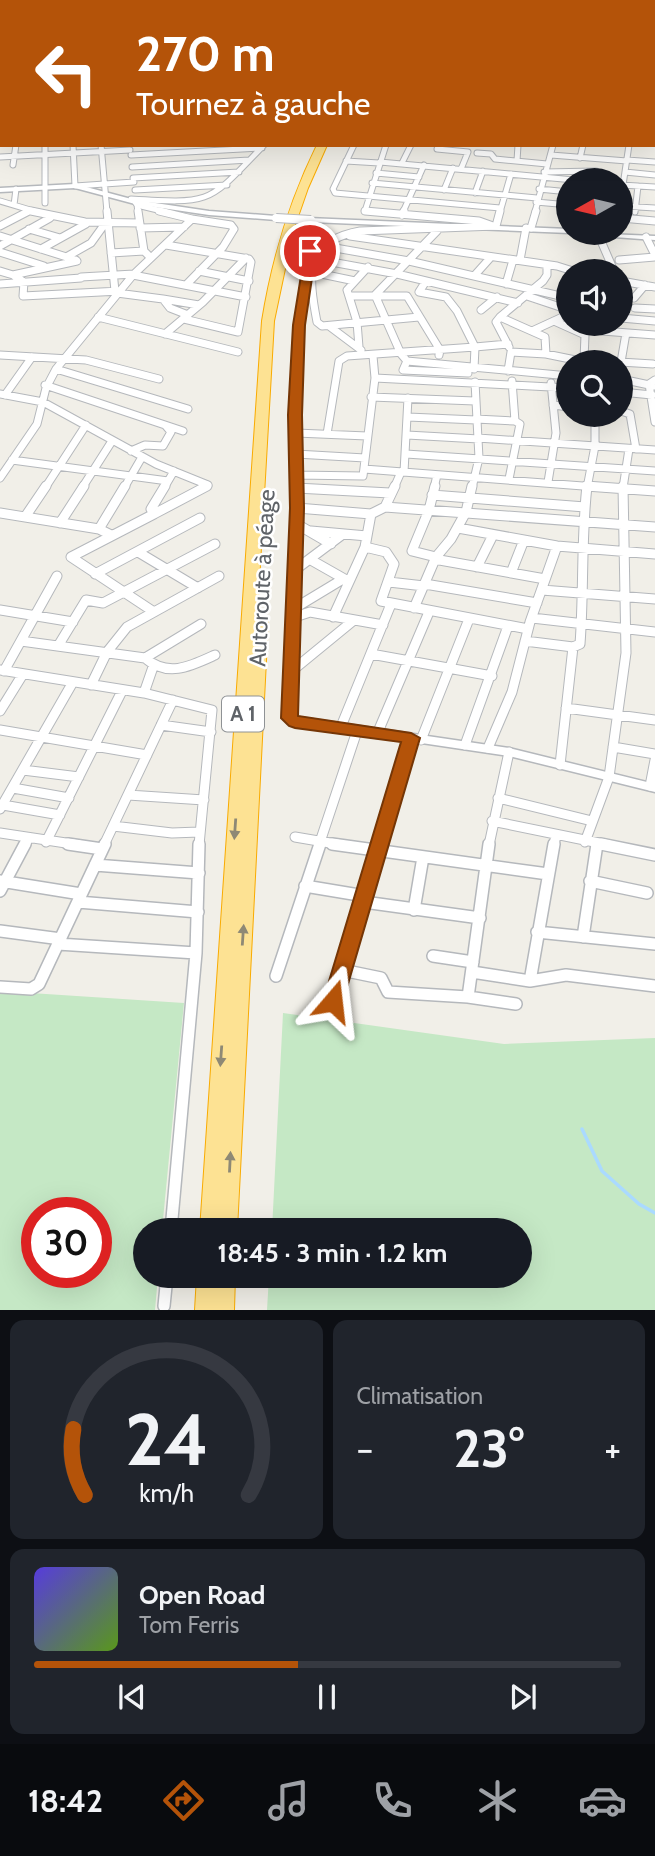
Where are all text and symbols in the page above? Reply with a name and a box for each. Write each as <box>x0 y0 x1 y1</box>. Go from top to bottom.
text: 270 m <box>136 24 275 83</box>
icon: left <box>21 28 112 119</box>
text: Tournez à gauche <box>136 84 370 123</box>
north arrow <box>556 168 634 245</box>
map controls <box>556 168 633 427</box>
pin <box>280 221 340 281</box>
icon: arrive <box>291 232 329 270</box>
button: sound <box>556 259 633 336</box>
button: search <box>556 350 633 427</box>
street label: Autoroute à péage <box>243 488 281 667</box>
road number: A 1 <box>222 696 264 732</box>
one-way arrow <box>230 818 241 840</box>
one-way arrow <box>237 924 248 946</box>
position arrow <box>296 964 370 1038</box>
one-way arrow <box>215 1045 226 1067</box>
one-way arrow <box>224 1151 235 1173</box>
speed limit sign: 30 <box>21 1197 112 1288</box>
text: 18:45 · 3 min · 1.2 km <box>218 1237 447 1269</box>
text: Climatisation <box>357 1382 483 1410</box>
text: 24 <box>124 1396 208 1484</box>
text: 23° <box>453 1417 524 1480</box>
text: − <box>357 1425 373 1472</box>
text: + <box>604 1425 621 1472</box>
text: km/h <box>139 1478 194 1508</box>
text: Open Road <box>139 1579 265 1611</box>
text: Tom Ferris <box>139 1611 239 1639</box>
icon: previous <box>113 1678 151 1716</box>
icon: pause <box>308 1678 346 1716</box>
icon: next <box>504 1678 542 1716</box>
icon: directions <box>159 1776 208 1825</box>
icon: music <box>264 1776 313 1825</box>
icon: phone <box>368 1776 417 1825</box>
icon: climate <box>473 1776 522 1825</box>
icon: car <box>578 1776 627 1825</box>
text: 18:42 <box>28 1781 103 1820</box>

